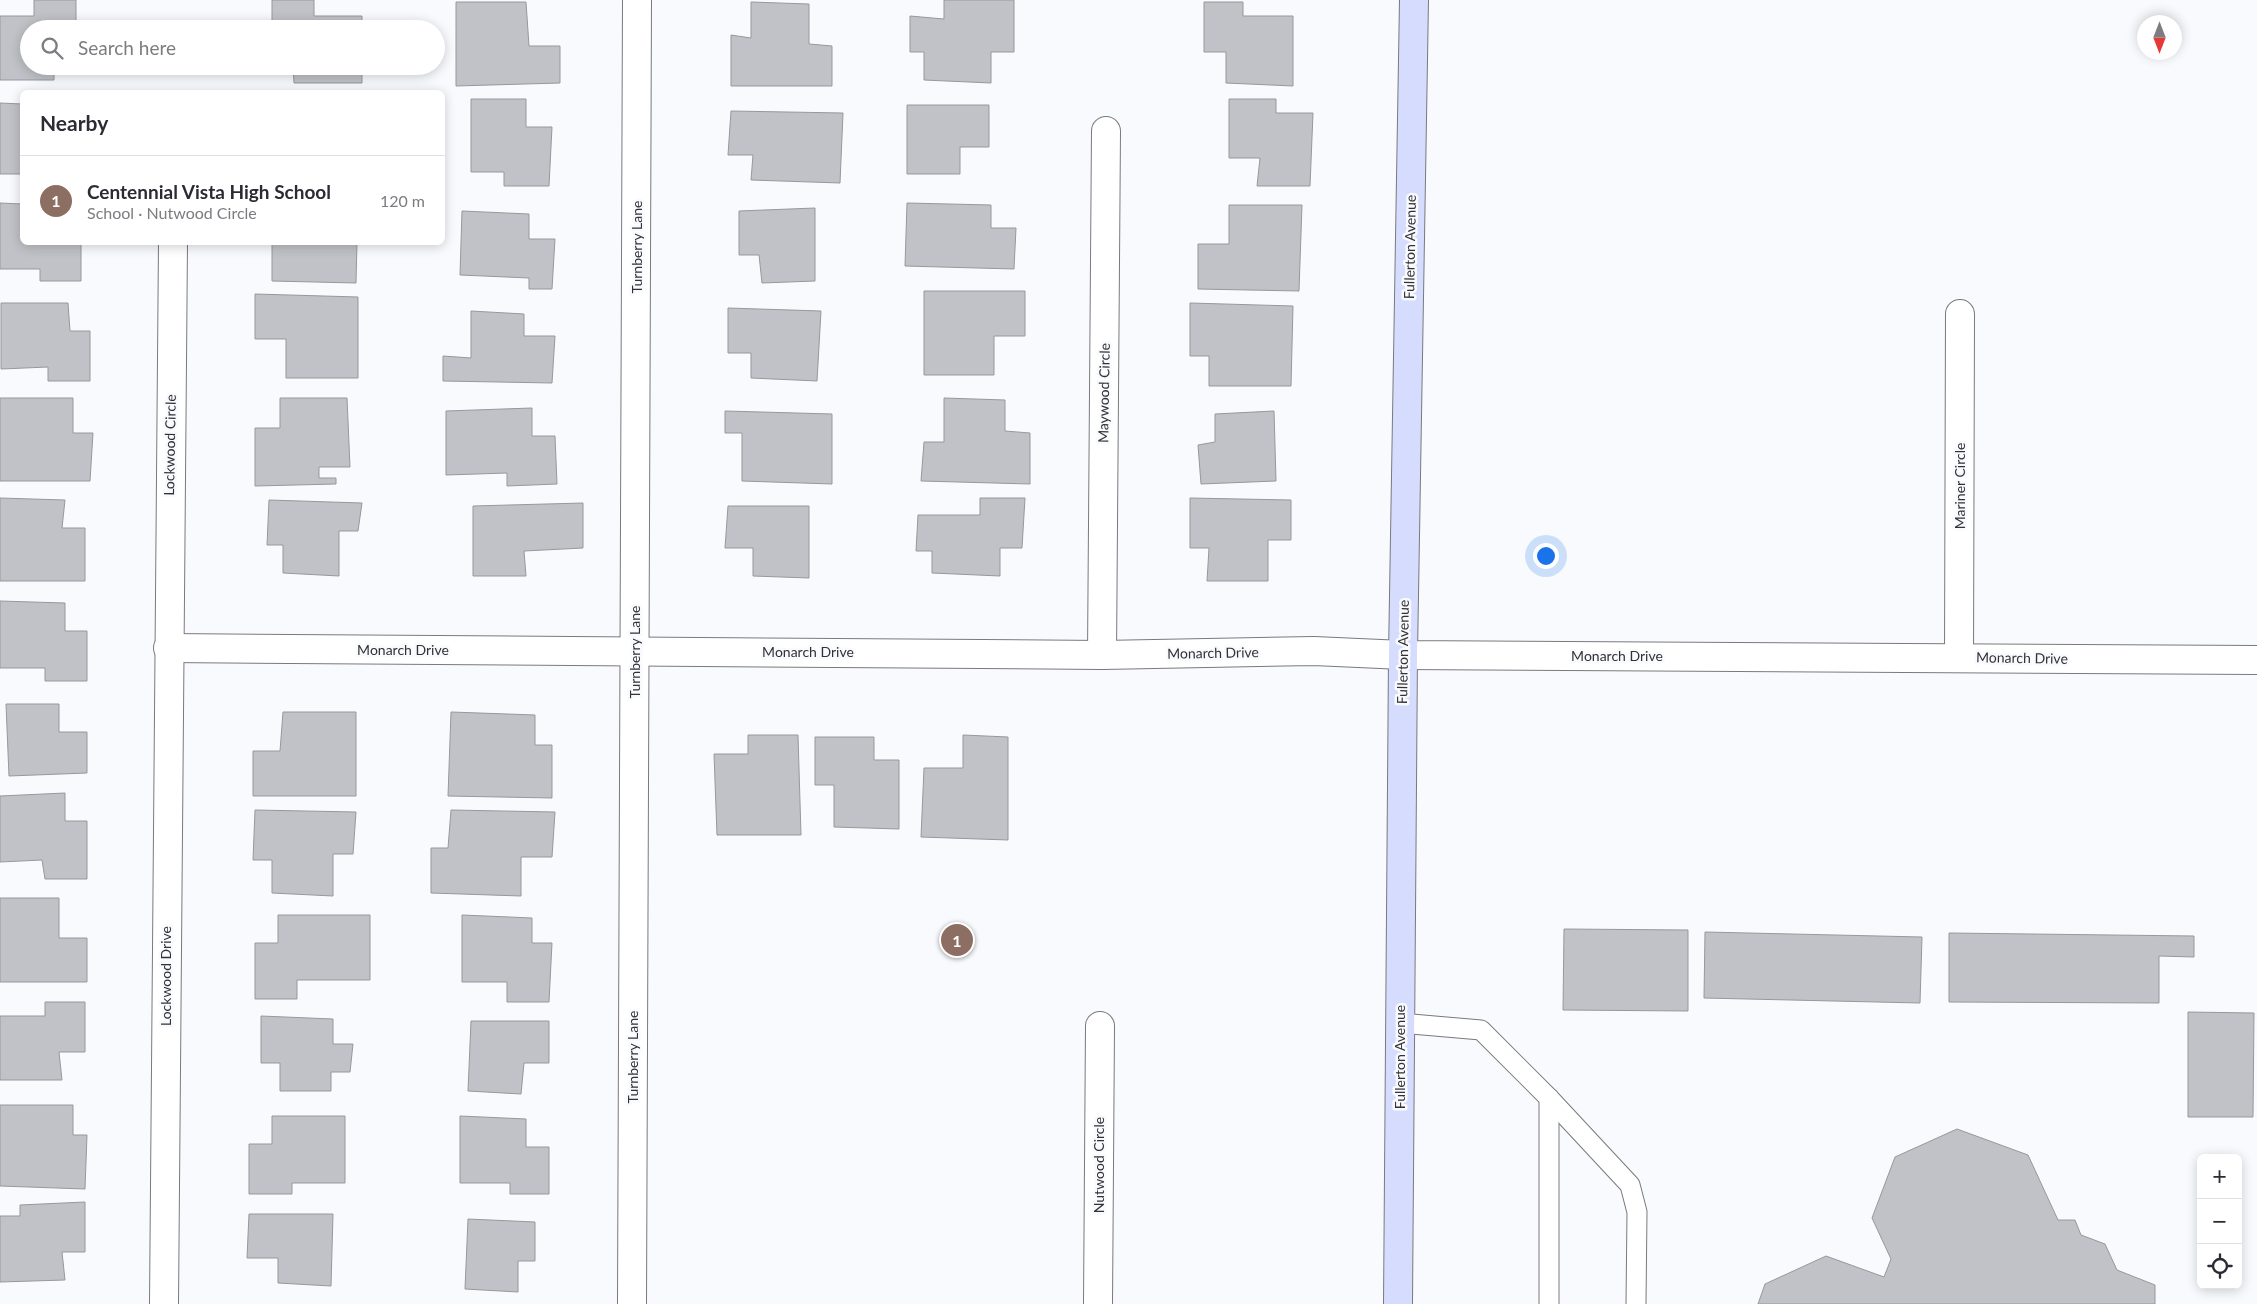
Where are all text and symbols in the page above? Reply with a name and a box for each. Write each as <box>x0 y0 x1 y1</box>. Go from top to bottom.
north arrow <box>2137 15 2182 60</box>
search box <box>20 20 445 75</box>
icon: search <box>38 34 66 62</box>
text: Search here <box>78 36 176 59</box>
text: Nearby <box>40 110 108 135</box>
text: Centennial Vista High School <box>87 180 331 203</box>
text: 1 <box>51 191 61 210</box>
text: 120 m <box>380 191 425 210</box>
street label: Fullerton Avenue <box>1400 195 1419 299</box>
street label: Turnberry Lane <box>628 201 645 293</box>
text: School · Nutwood Circle <box>87 203 257 222</box>
street label: Maywood Circle <box>1094 343 1113 443</box>
street label: Lockwood Circle <box>160 394 179 496</box>
street label: Mariner Circle <box>1951 443 1968 529</box>
your location <box>1533 543 1559 569</box>
street label: Fullerton Avenue <box>1393 600 1412 704</box>
street label: Turnberry Lane <box>626 606 643 698</box>
street label: Monarch Drive <box>357 641 449 658</box>
street label: Monarch Drive <box>762 643 854 660</box>
street label: Monarch Drive <box>1167 643 1259 662</box>
street label: Monarch Drive <box>1571 647 1663 664</box>
street label: Monarch Drive <box>1976 648 2068 667</box>
pin: 1 <box>941 921 973 959</box>
street label: Lockwood Drive <box>157 926 174 1026</box>
street label: Fullerton Avenue <box>1391 1005 1408 1109</box>
street label: Turnberry Lane <box>624 1011 641 1103</box>
street label: Nutwood Circle <box>1090 1117 1107 1213</box>
map controls <box>2197 1154 2242 1289</box>
button: + <box>2197 1154 2242 1199</box>
button: − <box>2197 1199 2242 1244</box>
button: locate <box>2197 1244 2242 1289</box>

